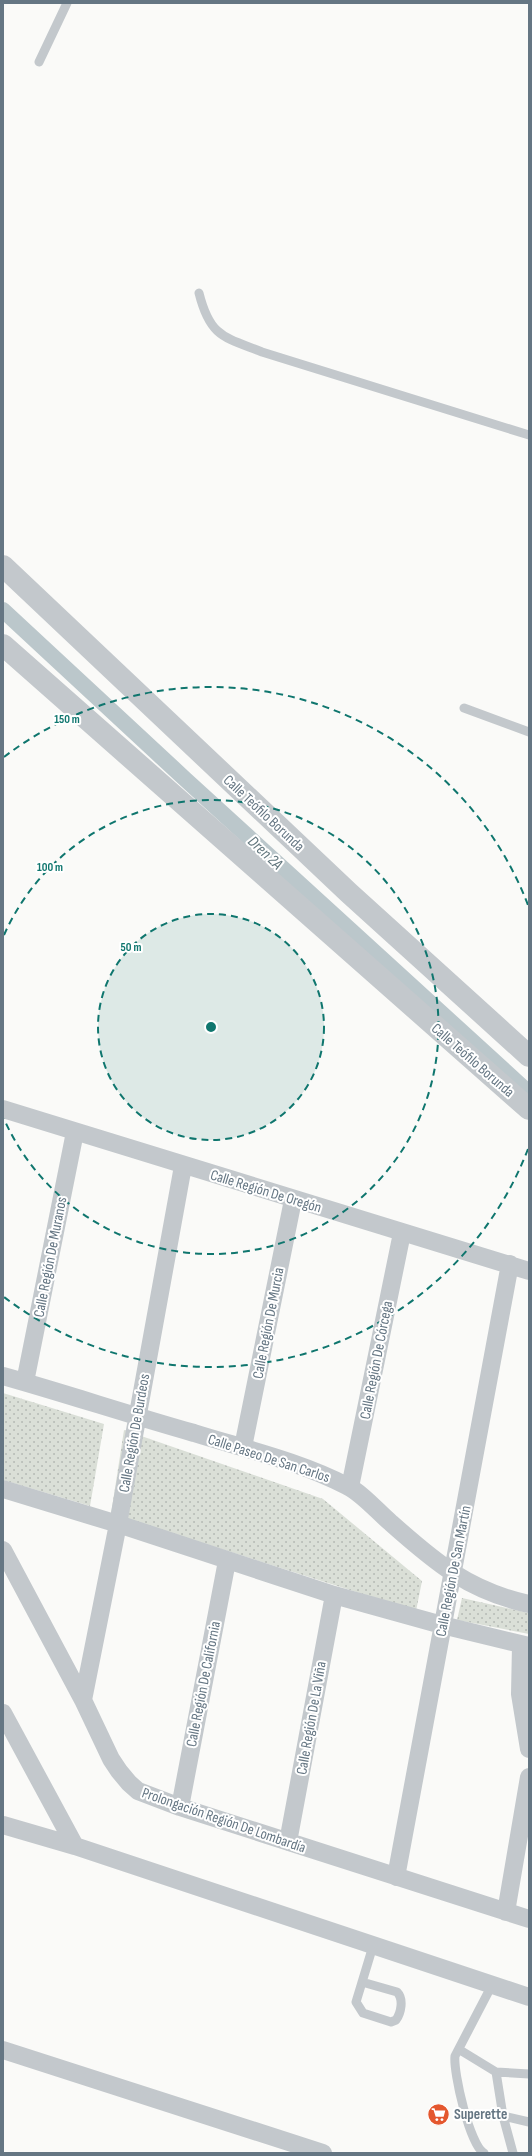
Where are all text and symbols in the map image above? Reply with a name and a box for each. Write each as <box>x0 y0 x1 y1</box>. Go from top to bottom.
text: 150 m <box>54 712 80 727</box>
street label: Calle Teófilo Borunda <box>219 771 308 856</box>
water label: Dren 2A <box>244 832 287 874</box>
text: 100 m <box>37 860 63 875</box>
text: 50 m <box>121 940 141 955</box>
street label: Calle Teófilo Borunda <box>427 1019 518 1102</box>
centre of rings <box>204 1020 218 1034</box>
street label: Calle Región De Oregón <box>208 1166 324 1217</box>
street label: Calle Región De Muranos <box>30 1195 71 1319</box>
street label: Calle Región De Murcia <box>248 1266 289 1380</box>
street label: Calle Región De Córcega <box>356 1299 397 1421</box>
street label: Calle Región De Burdeos <box>115 1372 154 1494</box>
street label: Calle Paseo De San Carlos <box>206 1430 332 1487</box>
street label: Calle Región De San Martín <box>431 1504 476 1638</box>
street label: Calle Región De California <box>182 1620 225 1748</box>
street label: Calle Región De La Viña <box>292 1660 331 1776</box>
street label: Prolongación Región De Lombardía <box>139 1784 308 1858</box>
supermarket icon: Superette <box>425 2101 451 2127</box>
place label: Superette <box>454 2105 507 2124</box>

